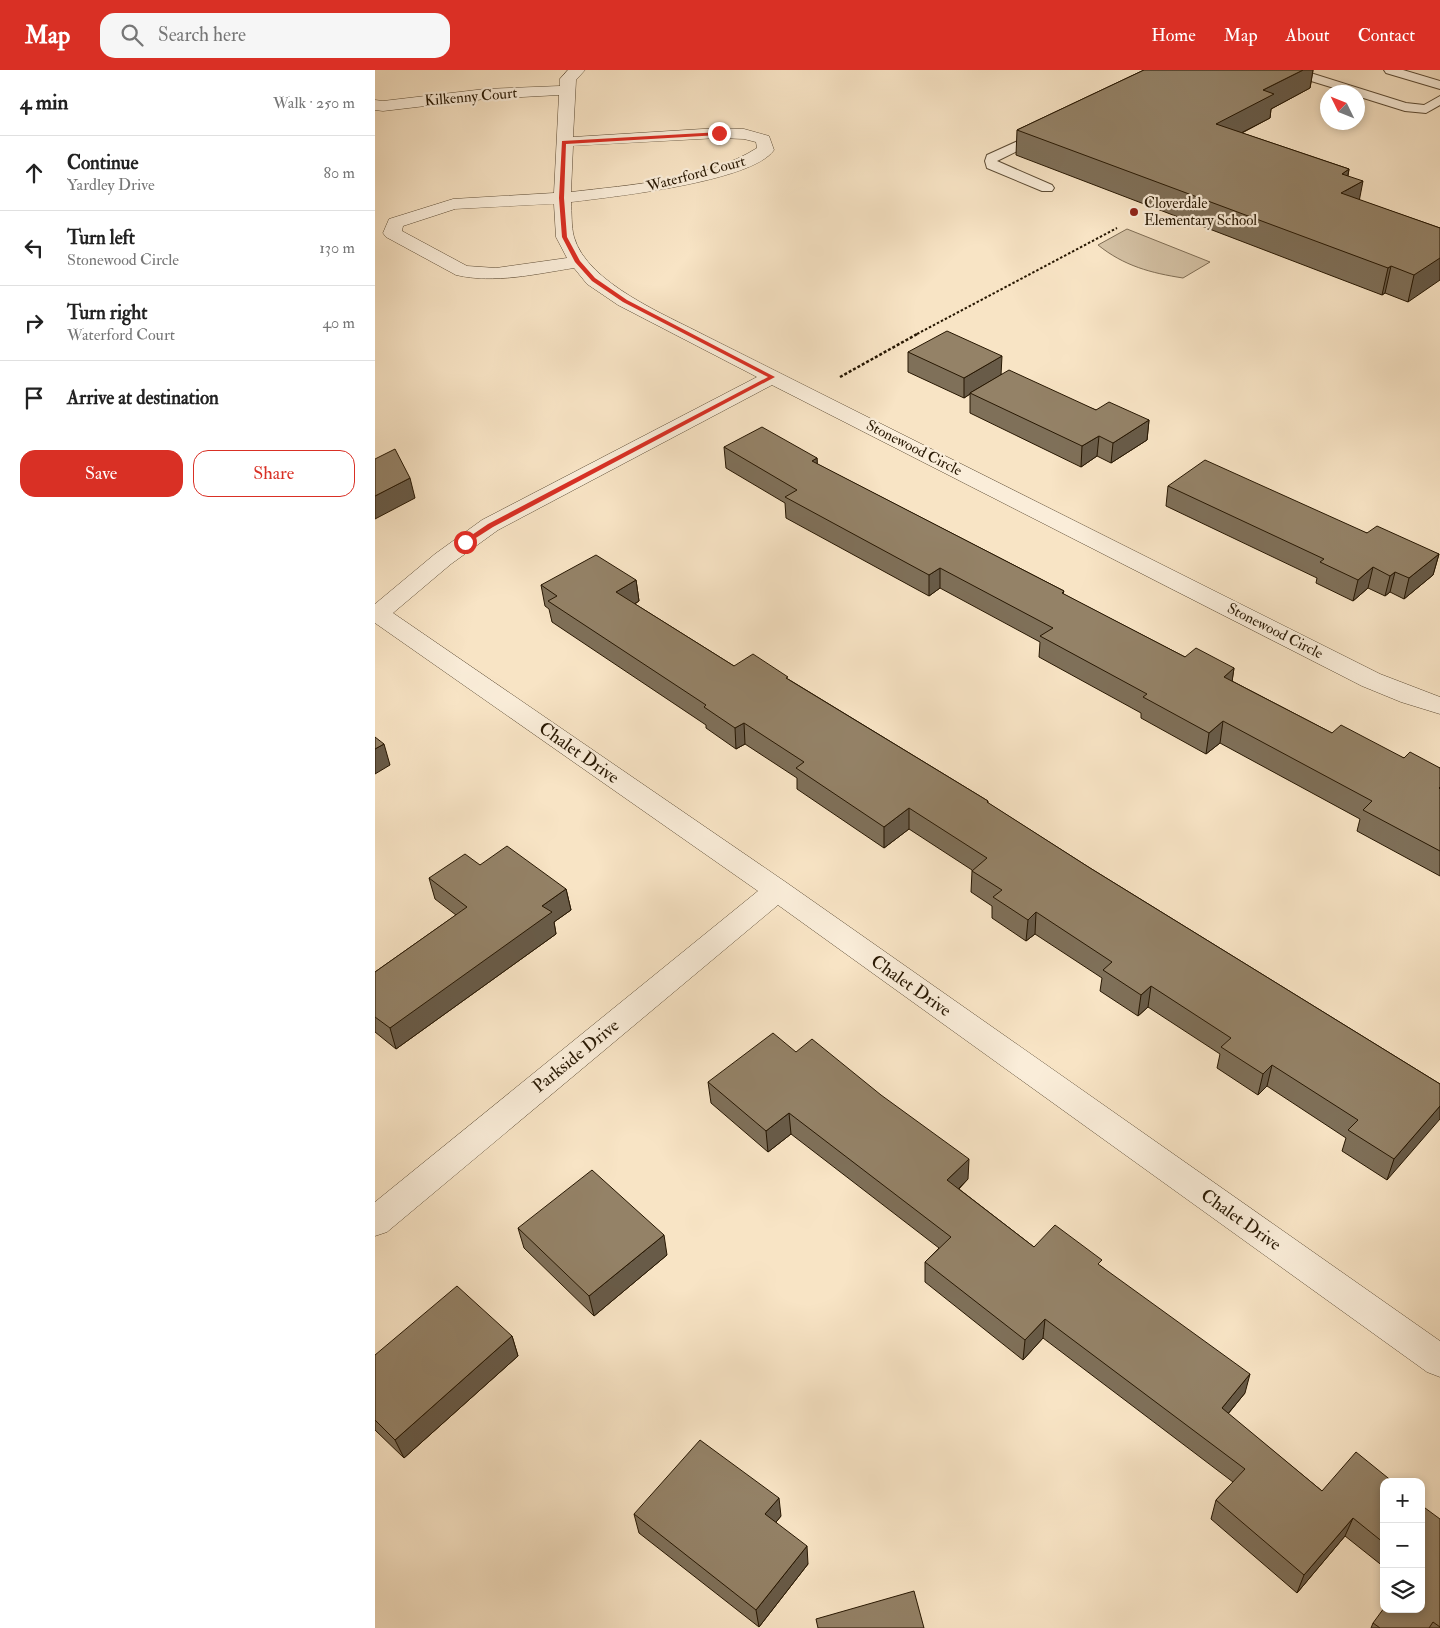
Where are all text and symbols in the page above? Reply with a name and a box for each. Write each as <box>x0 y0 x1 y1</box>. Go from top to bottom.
search box <box>100 13 450 58</box>
text: Map <box>25 20 70 51</box>
icon: search <box>118 21 146 49</box>
text: Search here <box>158 23 246 47</box>
text: Home <box>1151 24 1196 47</box>
text: Map <box>1224 24 1258 47</box>
text: About <box>1286 24 1330 47</box>
text: Contact <box>1358 24 1415 47</box>
street label: Kilkenny Court <box>424 83 518 111</box>
north arrow <box>1320 85 1365 130</box>
text: 4 min <box>20 89 68 116</box>
text: Walk · 250 m <box>273 93 355 113</box>
route end <box>708 122 731 145</box>
text: Continue <box>67 151 138 175</box>
street label: Waterford Court <box>644 152 748 197</box>
icon: ahead <box>20 159 48 187</box>
text: 80 m <box>324 163 355 183</box>
text: Yardley Drive <box>67 175 155 195</box>
place label: Cloverdale Elementary School <box>1144 194 1257 230</box>
marker: Cloverdale Elementary School <box>1128 206 1140 218</box>
text: Turn left <box>67 226 135 250</box>
icon: left <box>20 234 48 262</box>
text: 130 m <box>319 238 355 258</box>
text: Stonewood Circle <box>67 250 179 270</box>
text: Turn right <box>67 301 147 325</box>
icon: right <box>20 309 48 337</box>
text: 40 m <box>322 313 355 333</box>
text: Waterford Court <box>67 325 175 345</box>
icon: arrive <box>20 384 48 412</box>
text: Arrive at destination <box>67 386 219 410</box>
street label: Stonewood Circle <box>863 416 965 480</box>
button: Save <box>20 450 183 497</box>
button: Share <box>193 450 355 497</box>
route start <box>454 531 477 554</box>
street label: Stonewood Circle <box>1224 599 1326 663</box>
street label: Chalet Drive <box>534 717 624 789</box>
street label: Chalet Drive <box>866 950 956 1022</box>
street label: Parkside Drive <box>528 1014 624 1098</box>
street label: Chalet Drive <box>1196 1184 1286 1256</box>
map controls <box>1380 1478 1425 1613</box>
button: + <box>1380 1478 1425 1523</box>
button: − <box>1380 1523 1425 1568</box>
button: layers <box>1380 1568 1425 1613</box>

